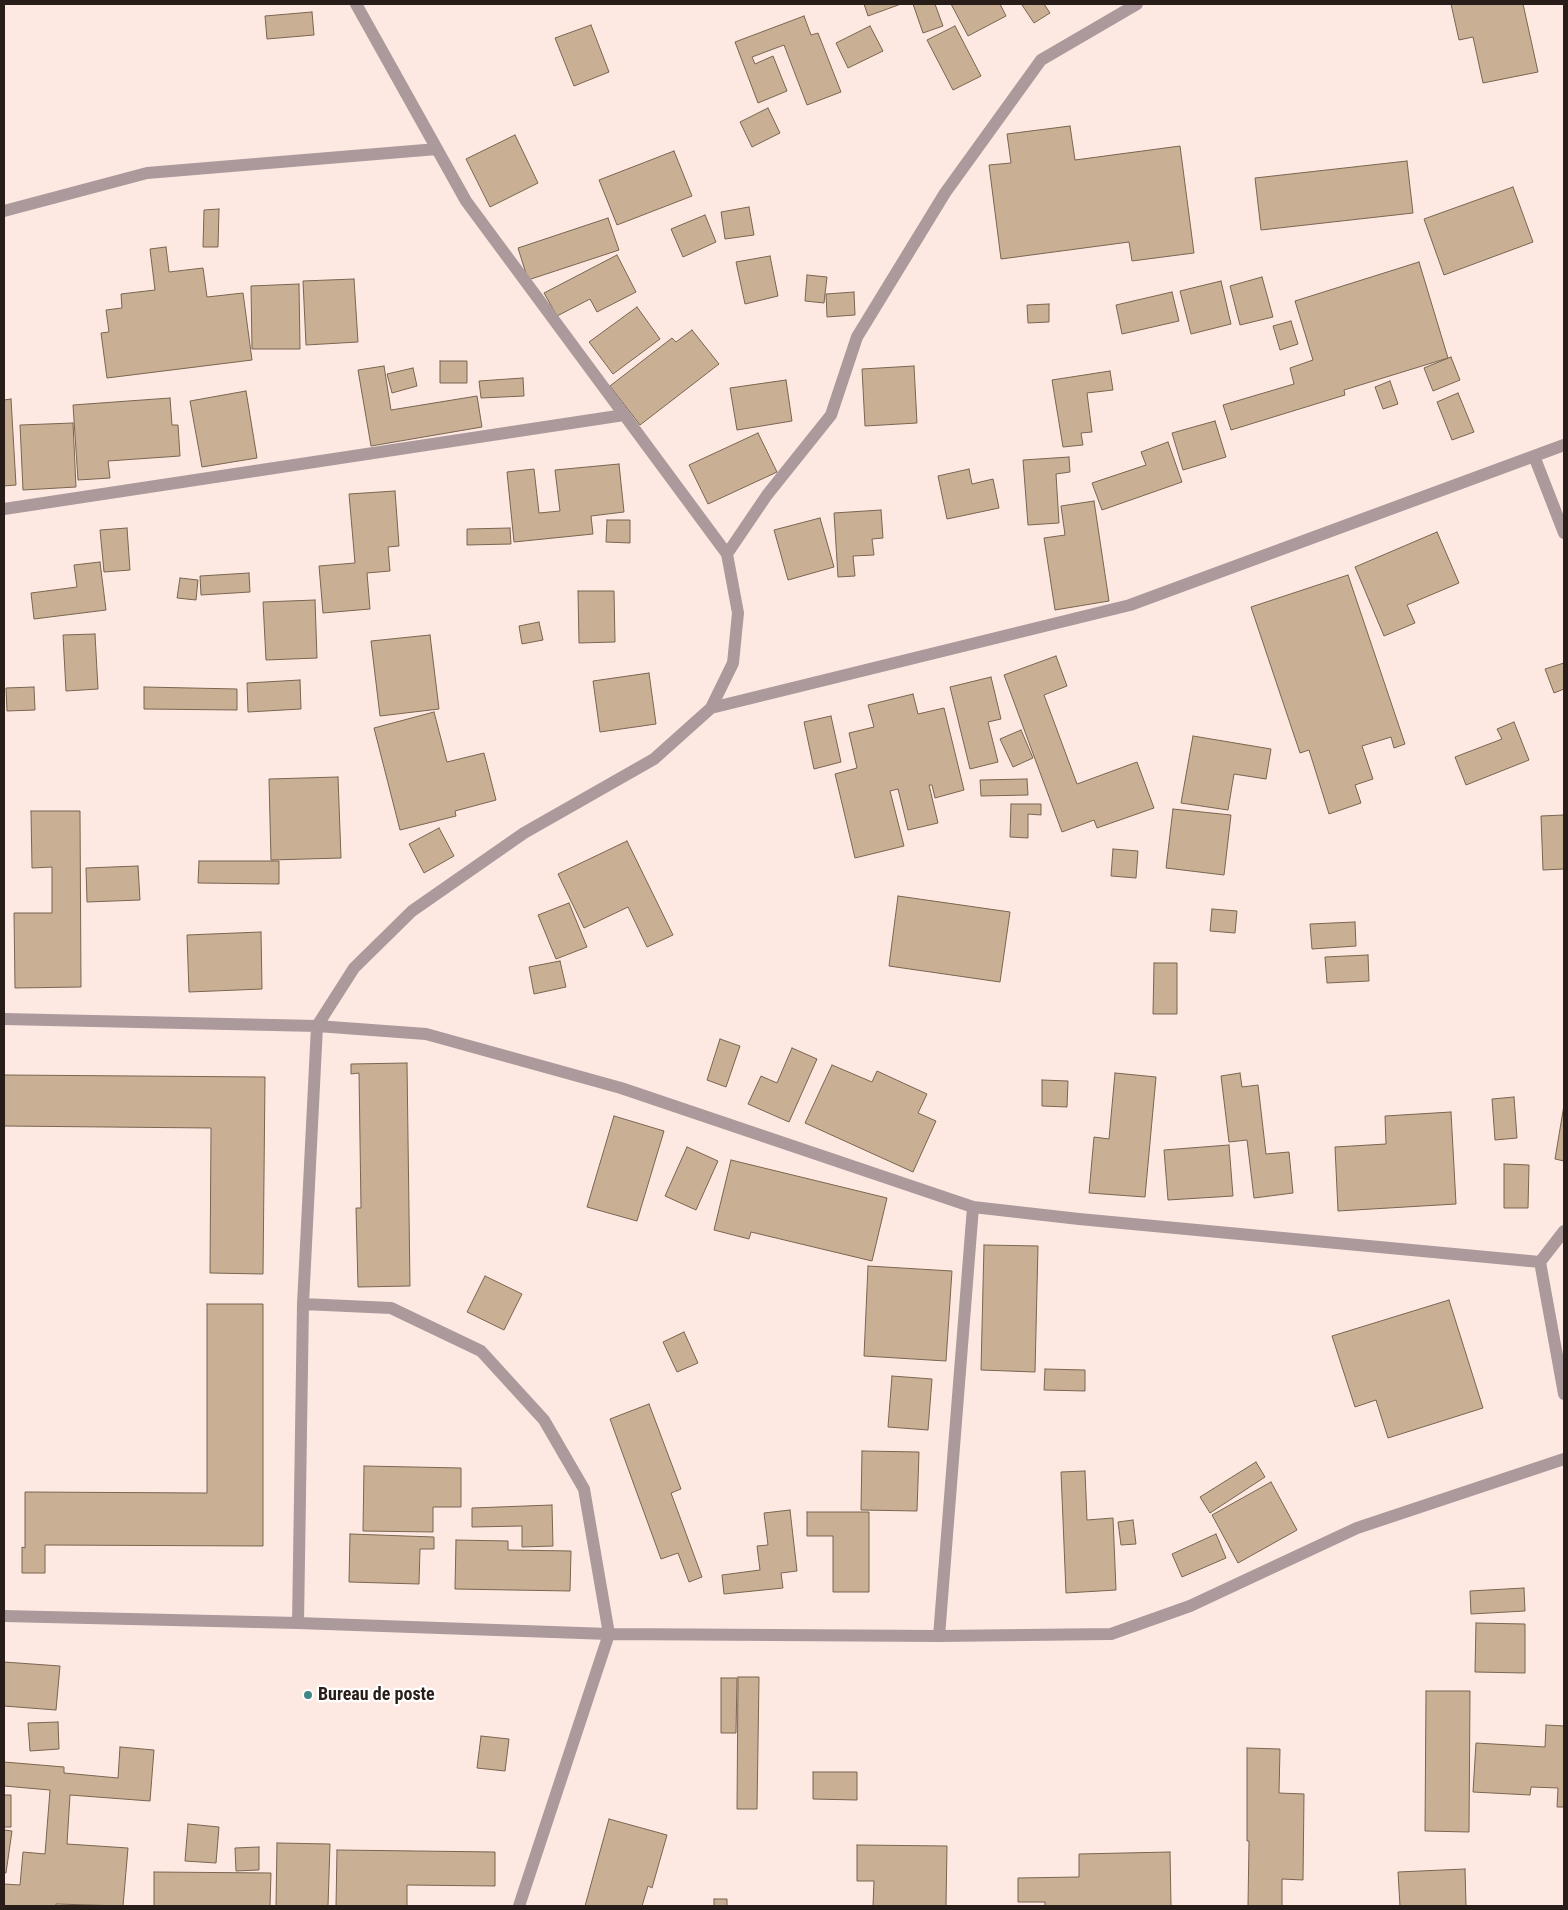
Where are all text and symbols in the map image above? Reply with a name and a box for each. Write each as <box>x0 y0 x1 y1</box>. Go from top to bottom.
place label: Bureau de poste <box>318 1684 435 1706</box>
marker: Bureau de poste <box>302 1689 314 1701</box>

